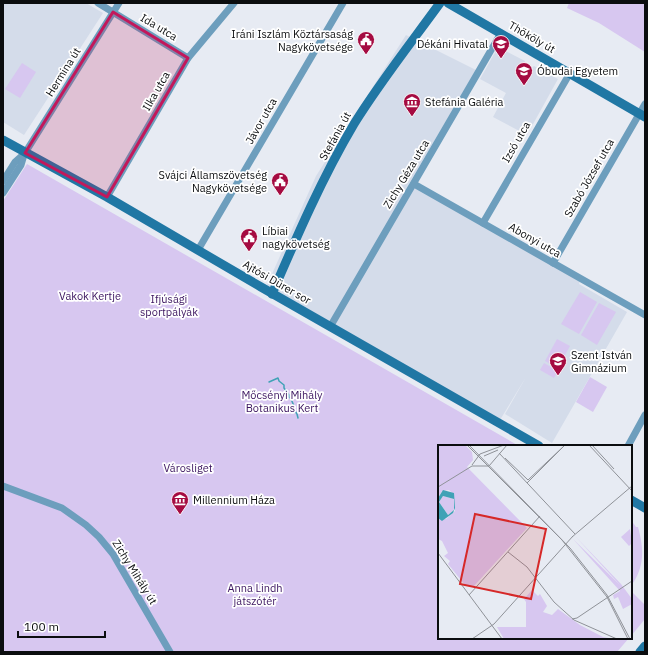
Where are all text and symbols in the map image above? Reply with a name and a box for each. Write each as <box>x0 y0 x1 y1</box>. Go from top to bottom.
street label: Ida utca <box>138 11 180 44</box>
street label: Thököly út <box>506 18 558 56</box>
place label: Iráni Iszlám Köztársaság Nagykövetsége <box>231 27 353 54</box>
public building icon: Iráni Iszlám Köztársaság Nagykövetsége <box>356 30 376 55</box>
school or university icon: Dékáni Hivatal <box>491 34 511 59</box>
place label: Dékáni Hivatal <box>417 37 488 51</box>
street label: Hermina út <box>42 45 84 99</box>
school or university icon: Óbudai Egyetem <box>514 61 534 86</box>
place label: Óbudai Egyetem <box>537 64 618 78</box>
street label: Ilka utca <box>139 69 173 113</box>
museum icon: Stefánia Galéria <box>402 92 422 117</box>
street label: Jávor utca <box>242 95 280 147</box>
place label: Stefánia Galéria <box>425 95 503 109</box>
street label: Stefánia út <box>316 109 354 163</box>
street label: Izsó utca <box>499 119 533 165</box>
street label: Szabó József utca <box>561 136 617 220</box>
street label: Zichy Géza utca <box>380 137 432 211</box>
place label: Svájci Államszövetség Nagykövetsége <box>159 168 267 195</box>
public building icon: Svájci Államszövetség Nagykövetsége <box>270 171 290 196</box>
street label: Abonyi utca <box>506 219 564 261</box>
place label: Líbiai nagykövetség <box>262 224 330 251</box>
public building icon: Líbiai nagykövetség <box>239 227 259 252</box>
street label: Ajtósi Dürer sor <box>240 257 314 307</box>
park label: Vakok Kertje <box>59 289 121 303</box>
park label: Ifjúsági sportpályák <box>140 292 198 319</box>
place label: Szent István Gimnázium <box>571 348 632 375</box>
school or university icon: Szent István Gimnázium <box>548 351 568 376</box>
park label: Mőcsényi Mihály Botanikus Kert <box>241 388 323 415</box>
inset map <box>438 445 632 639</box>
park label: Városliget <box>163 461 213 475</box>
museum icon: Millennium Háza <box>170 490 190 515</box>
place label: Millennium Háza <box>193 493 275 507</box>
street label: Zichy Mihály út <box>110 537 161 607</box>
park label: Anna Lindh játszótér <box>227 581 283 608</box>
scale bar <box>18 613 105 639</box>
text: 100 m <box>24 619 59 634</box>

